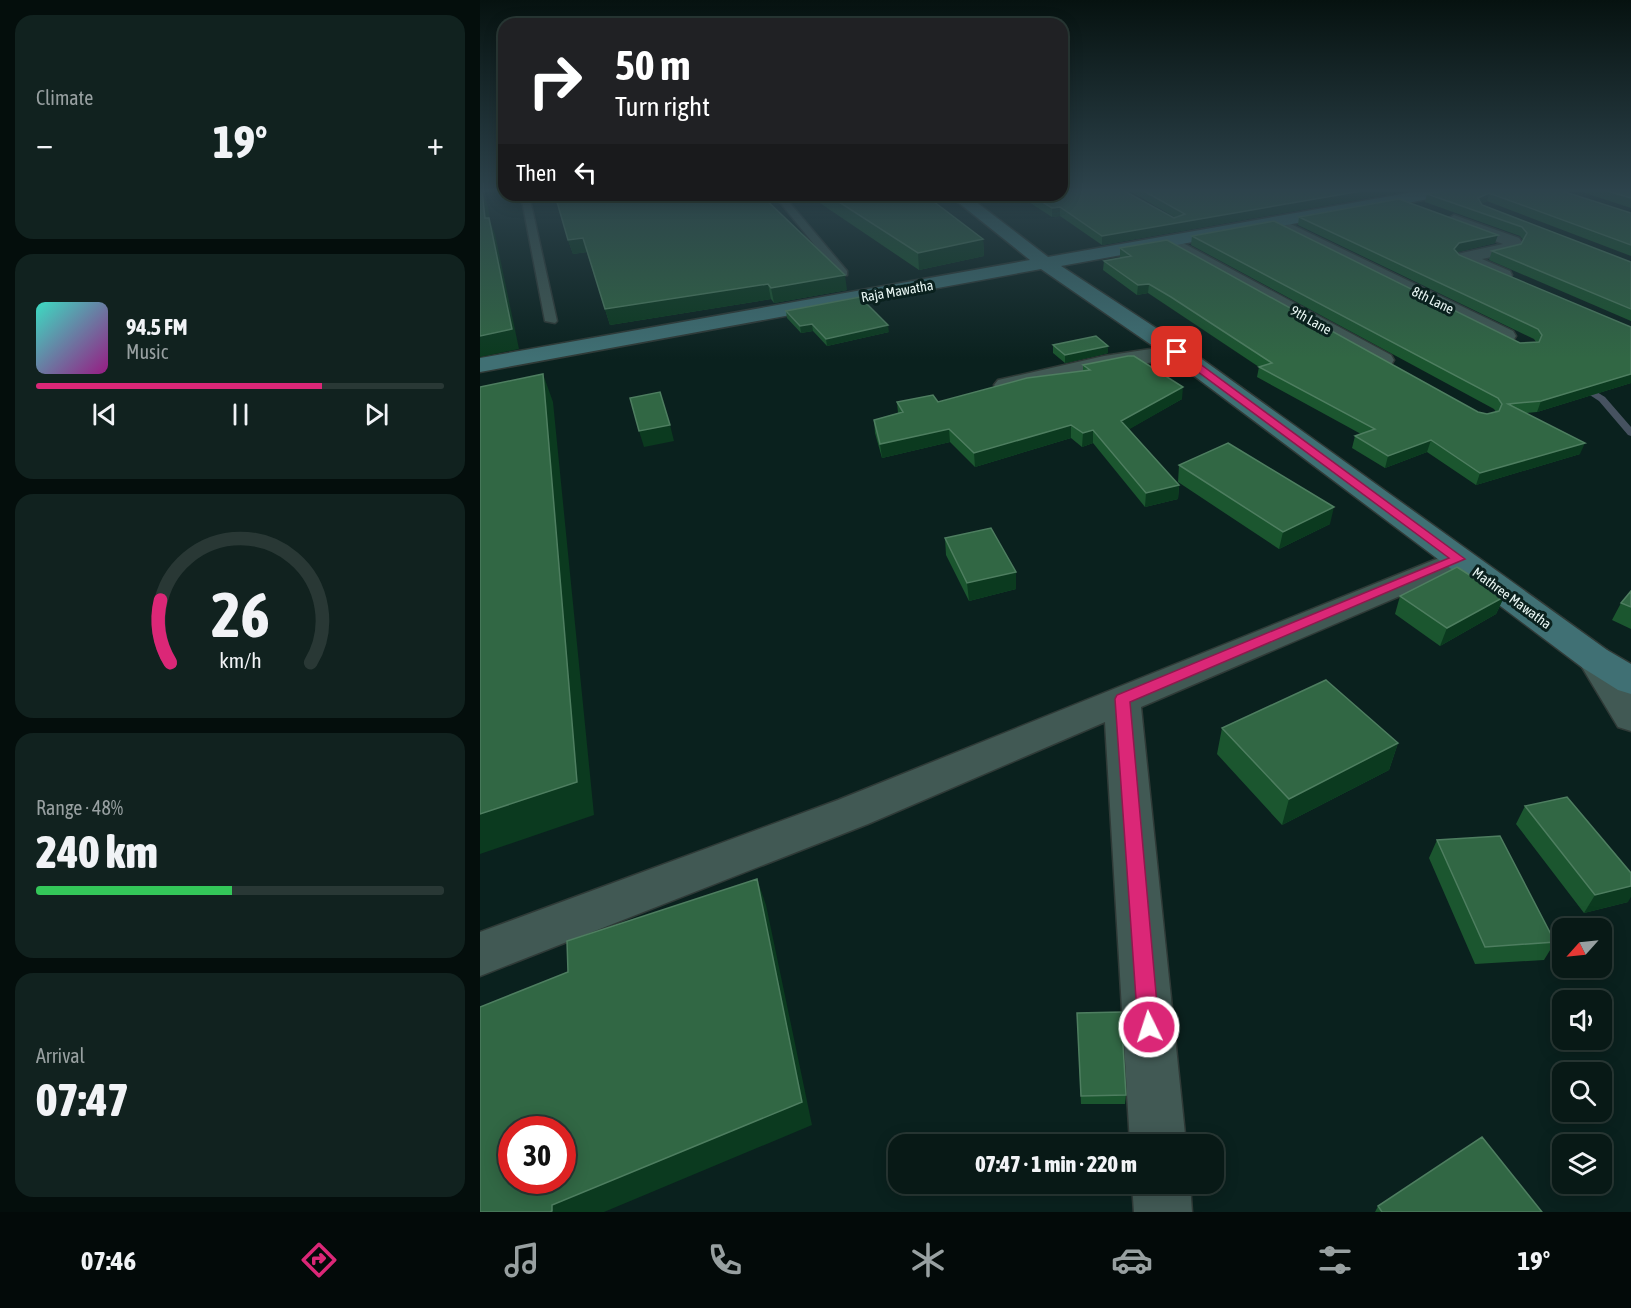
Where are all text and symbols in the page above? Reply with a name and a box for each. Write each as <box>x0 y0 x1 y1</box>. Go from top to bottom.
text: 50 m <box>615 41 690 89</box>
icon: right <box>516 42 594 120</box>
text: Climate <box>36 86 93 109</box>
text: Turn right <box>615 91 710 122</box>
text: 19° <box>213 116 267 168</box>
text: − <box>36 124 53 162</box>
text: + <box>427 124 444 162</box>
icon: left <box>569 156 602 189</box>
text: Then <box>516 160 557 186</box>
street label: Raja Mawatha <box>860 277 934 305</box>
street label: 8th Lane <box>1410 283 1456 317</box>
street label: 9th Lane <box>1288 302 1334 338</box>
text: 94.5 FM <box>126 314 188 340</box>
pin <box>1151 326 1202 377</box>
icon: arrive <box>1160 335 1193 368</box>
text: Music <box>126 340 168 363</box>
icon: previous <box>88 398 121 431</box>
icon: pause <box>224 398 257 431</box>
icon: next <box>360 398 393 431</box>
street label: Mathree Mawatha <box>1470 564 1554 632</box>
text: 26 <box>211 579 269 650</box>
text: km/h <box>219 648 261 673</box>
text: Range · 48% <box>36 796 123 819</box>
text: 240 km <box>36 826 158 878</box>
north arrow <box>1552 918 1612 978</box>
map controls <box>1552 918 1612 1194</box>
button: sound <box>1552 990 1612 1050</box>
position arrow <box>1117 995 1181 1059</box>
text: Arrival <box>36 1044 85 1067</box>
button: search <box>1552 1062 1612 1122</box>
text: 07:47 <box>36 1074 129 1126</box>
speed limit sign: 30 <box>498 1116 576 1194</box>
button: layers <box>1552 1134 1612 1194</box>
text: 07:47 · 1 min · 220 m <box>975 1151 1137 1177</box>
icon: directions <box>298 1239 340 1281</box>
icon: music <box>501 1239 543 1281</box>
icon: phone <box>704 1239 746 1281</box>
icon: climate <box>907 1239 949 1281</box>
icon: car <box>1111 1239 1153 1281</box>
icon: filters <box>1314 1239 1356 1281</box>
text: 07:46 <box>81 1245 136 1276</box>
text: 19° <box>1517 1245 1550 1276</box>

